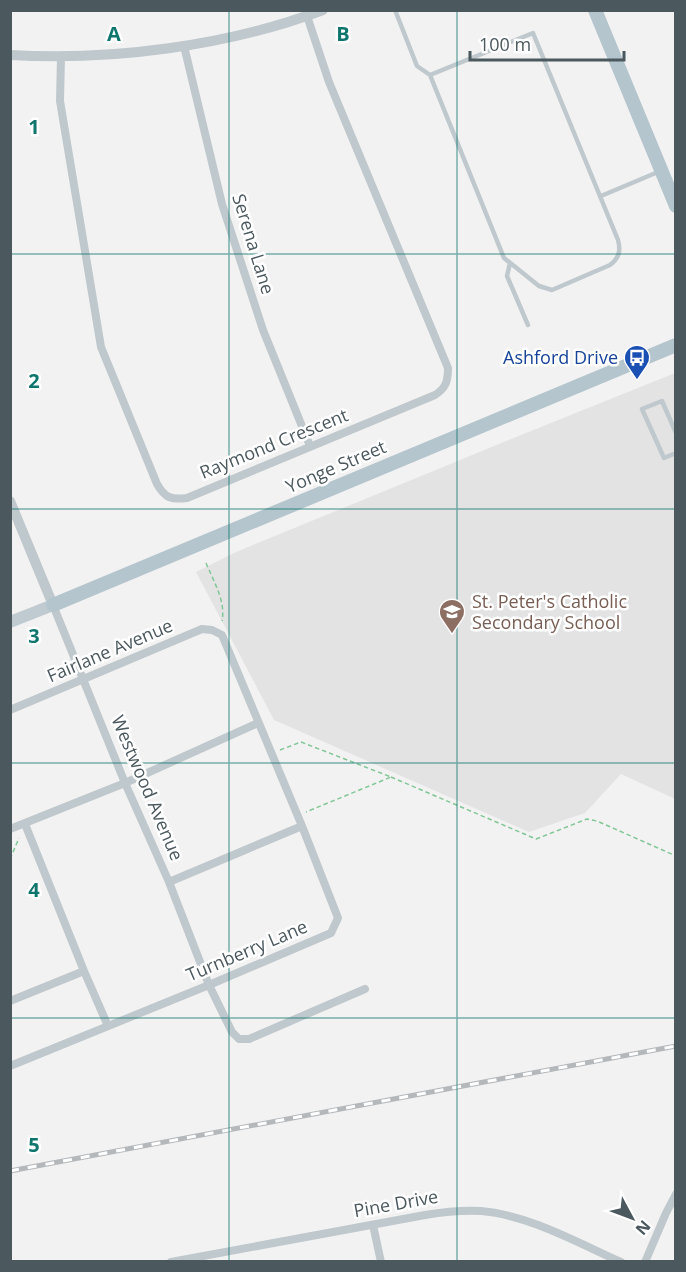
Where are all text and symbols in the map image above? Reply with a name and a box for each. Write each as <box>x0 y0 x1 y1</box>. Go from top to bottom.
text: A <box>107 20 121 47</box>
text: B <box>336 20 350 47</box>
scale bar <box>470 24 624 62</box>
text: 100 m <box>479 32 531 56</box>
text: 1 <box>28 113 40 140</box>
street label: Serena Lane <box>227 191 281 297</box>
bus stop icon: Ashford Drive <box>622 343 652 381</box>
place label: Ashford Drive <box>503 345 618 369</box>
text: 2 <box>28 367 40 394</box>
street label: Raymond Crescent <box>196 402 351 484</box>
street label: Yonge Street <box>282 434 389 498</box>
place label: St. Peter's Catholic Secondary School <box>472 589 627 634</box>
school or university icon: St. Peter's Catholic Secondary School <box>437 597 467 635</box>
street label: Fairlane Avenue <box>43 613 176 687</box>
text: 3 <box>28 622 40 649</box>
street label: Westwood Avenue <box>106 711 189 864</box>
text: 4 <box>28 876 40 903</box>
street label: Turnberry Lane <box>182 914 311 986</box>
text: 5 <box>28 1131 40 1158</box>
street label: Pine Drive <box>352 1184 440 1222</box>
north arrow <box>602 1188 662 1248</box>
text: N <box>631 1216 656 1240</box>

